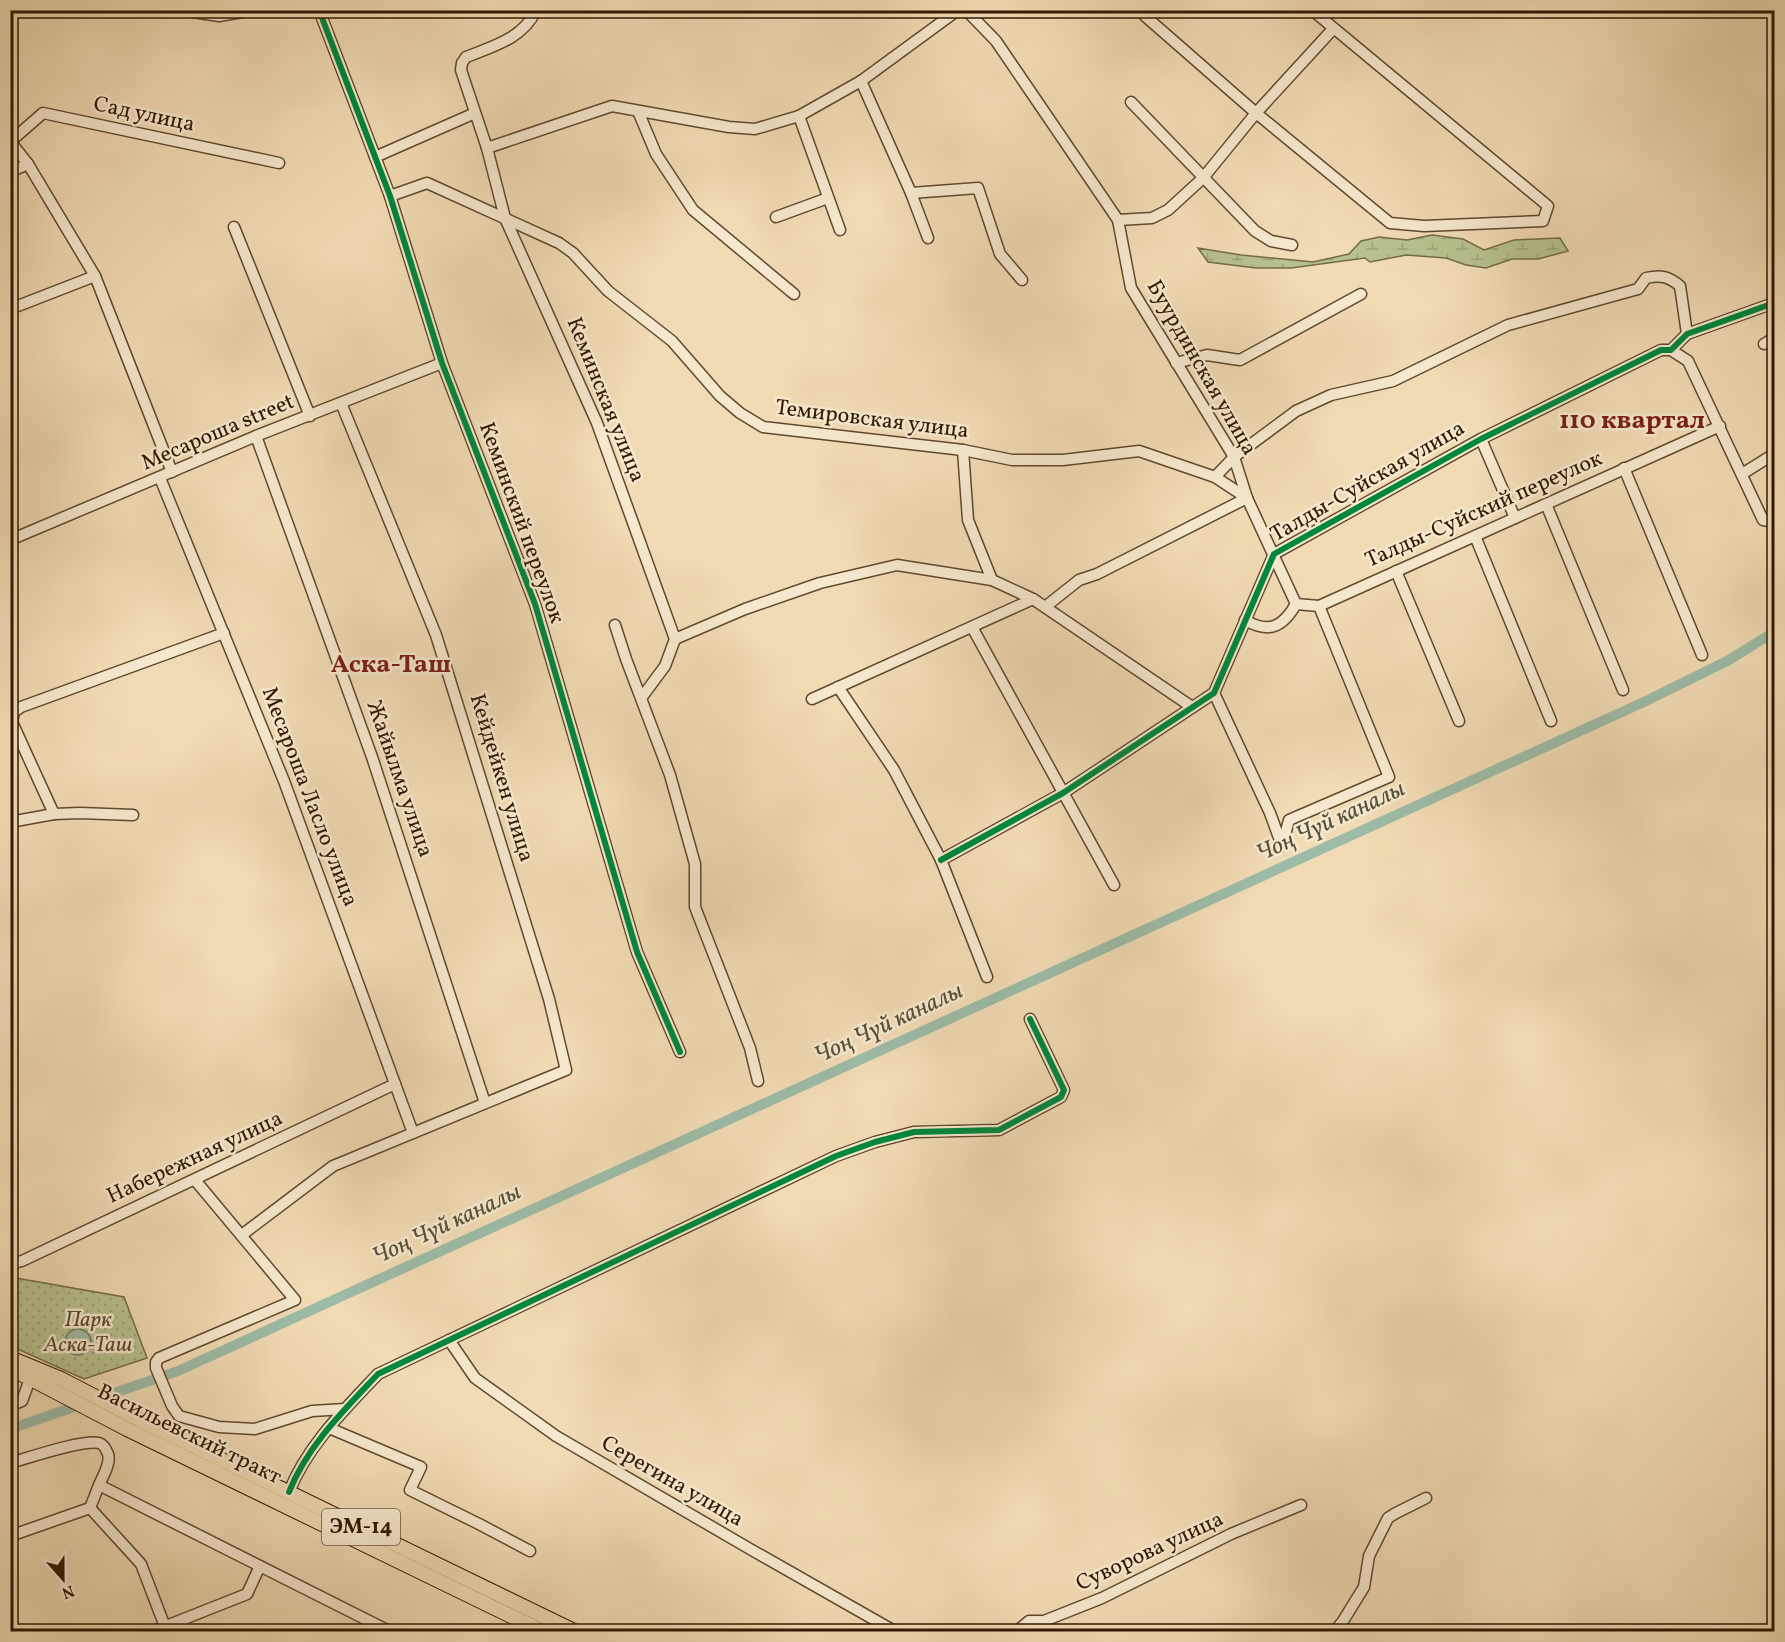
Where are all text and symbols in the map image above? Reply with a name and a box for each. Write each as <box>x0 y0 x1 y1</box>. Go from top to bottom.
street label: Сад улица <box>91 89 198 141</box>
street label: Буурдинская улица <box>1138 274 1264 462</box>
street label: Кеминская улица <box>558 313 652 487</box>
street label: Месароша street <box>137 387 300 479</box>
street label: Темировская улица <box>774 393 971 447</box>
district label: 110 квартал <box>1559 403 1705 439</box>
street label: Талды-Суйская улица <box>1265 414 1471 550</box>
street label: Кеминский переулок <box>470 418 572 628</box>
street label: Талды-Суйский переулок <box>1361 444 1608 576</box>
district label: Аска-Таш <box>331 647 451 683</box>
street label: Месароша Ласло улица <box>253 683 365 911</box>
street label: Кейдейкен улица <box>461 690 541 866</box>
street label: Жайылма улица <box>358 696 440 862</box>
water label: Чоң Чүй каналы <box>1251 773 1411 871</box>
water label: Чоң Чүй каналы <box>809 975 969 1073</box>
street label: Набережная улица <box>102 1104 288 1212</box>
water label: Чоң Чүй каналы <box>367 1176 527 1274</box>
park label: Парк Аска-Таш <box>43 1305 132 1361</box>
street label: Васильевский тракт <box>92 1377 286 1493</box>
street label: Серегина улица <box>595 1429 749 1535</box>
street label: Суворова улица <box>1071 1504 1229 1600</box>
road number: ЭМ-14 <box>322 1509 400 1545</box>
north arrow <box>33 1549 93 1609</box>
text: N <box>58 1579 77 1604</box>

